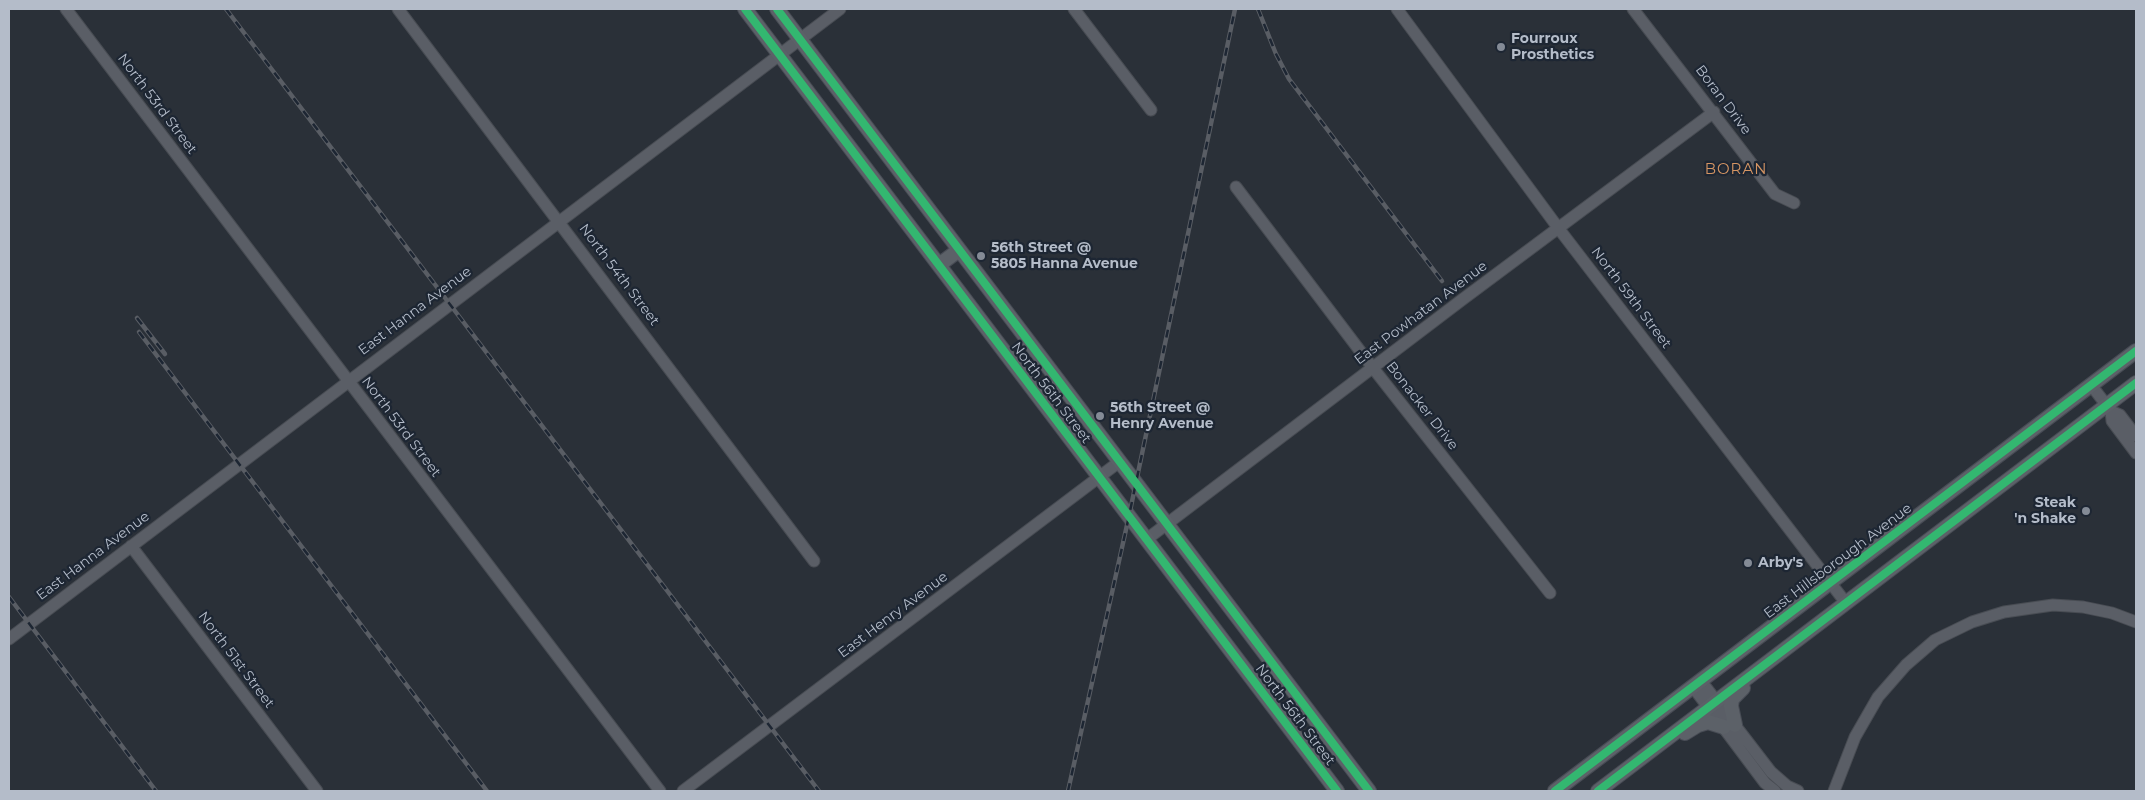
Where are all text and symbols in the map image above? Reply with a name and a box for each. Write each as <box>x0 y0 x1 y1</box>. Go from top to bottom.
place label: Fourroux Prosthetics <box>1511 31 1594 64</box>
marker: Fourroux Prosthetics <box>1495 41 1507 53</box>
street label: North 53rd Street <box>114 50 200 158</box>
street label: Boran Drive <box>1691 62 1755 138</box>
district label: BORAN <box>1704 161 1768 179</box>
street label: North 54th Street <box>575 221 663 329</box>
place label: 56th Street @ 5805 Hanna Avenue <box>991 240 1138 272</box>
street label: North 59th Street <box>1587 244 1675 352</box>
marker: 56th Street @ 5805 Hanna Avenue <box>975 250 987 262</box>
street label: East Powhatan Avenue <box>1351 258 1491 368</box>
street label: East Hanna Avenue <box>355 263 475 359</box>
street label: North 56th Street <box>1007 339 1095 447</box>
street label: Bonacker Drive <box>1382 359 1462 453</box>
street label: North 53rd Street <box>358 373 444 481</box>
place label: 56th Street @ Henry Avenue <box>1110 400 1214 432</box>
marker: 56th Street @ Henry Avenue <box>1094 410 1106 422</box>
place label: Steak 'n Shake <box>2014 495 2076 528</box>
street label: East Hillsborough Avenue <box>1761 500 1915 622</box>
marker: Steak 'n Shake <box>2080 505 2092 517</box>
street label: East Hanna Avenue <box>33 508 153 604</box>
place label: Arby's <box>1758 555 1803 571</box>
marker: Arby's <box>1742 557 1754 569</box>
street label: East Henry Avenue <box>835 568 951 662</box>
street label: North 51st Street <box>194 609 278 711</box>
street label: North 56th Street <box>1251 661 1339 769</box>

